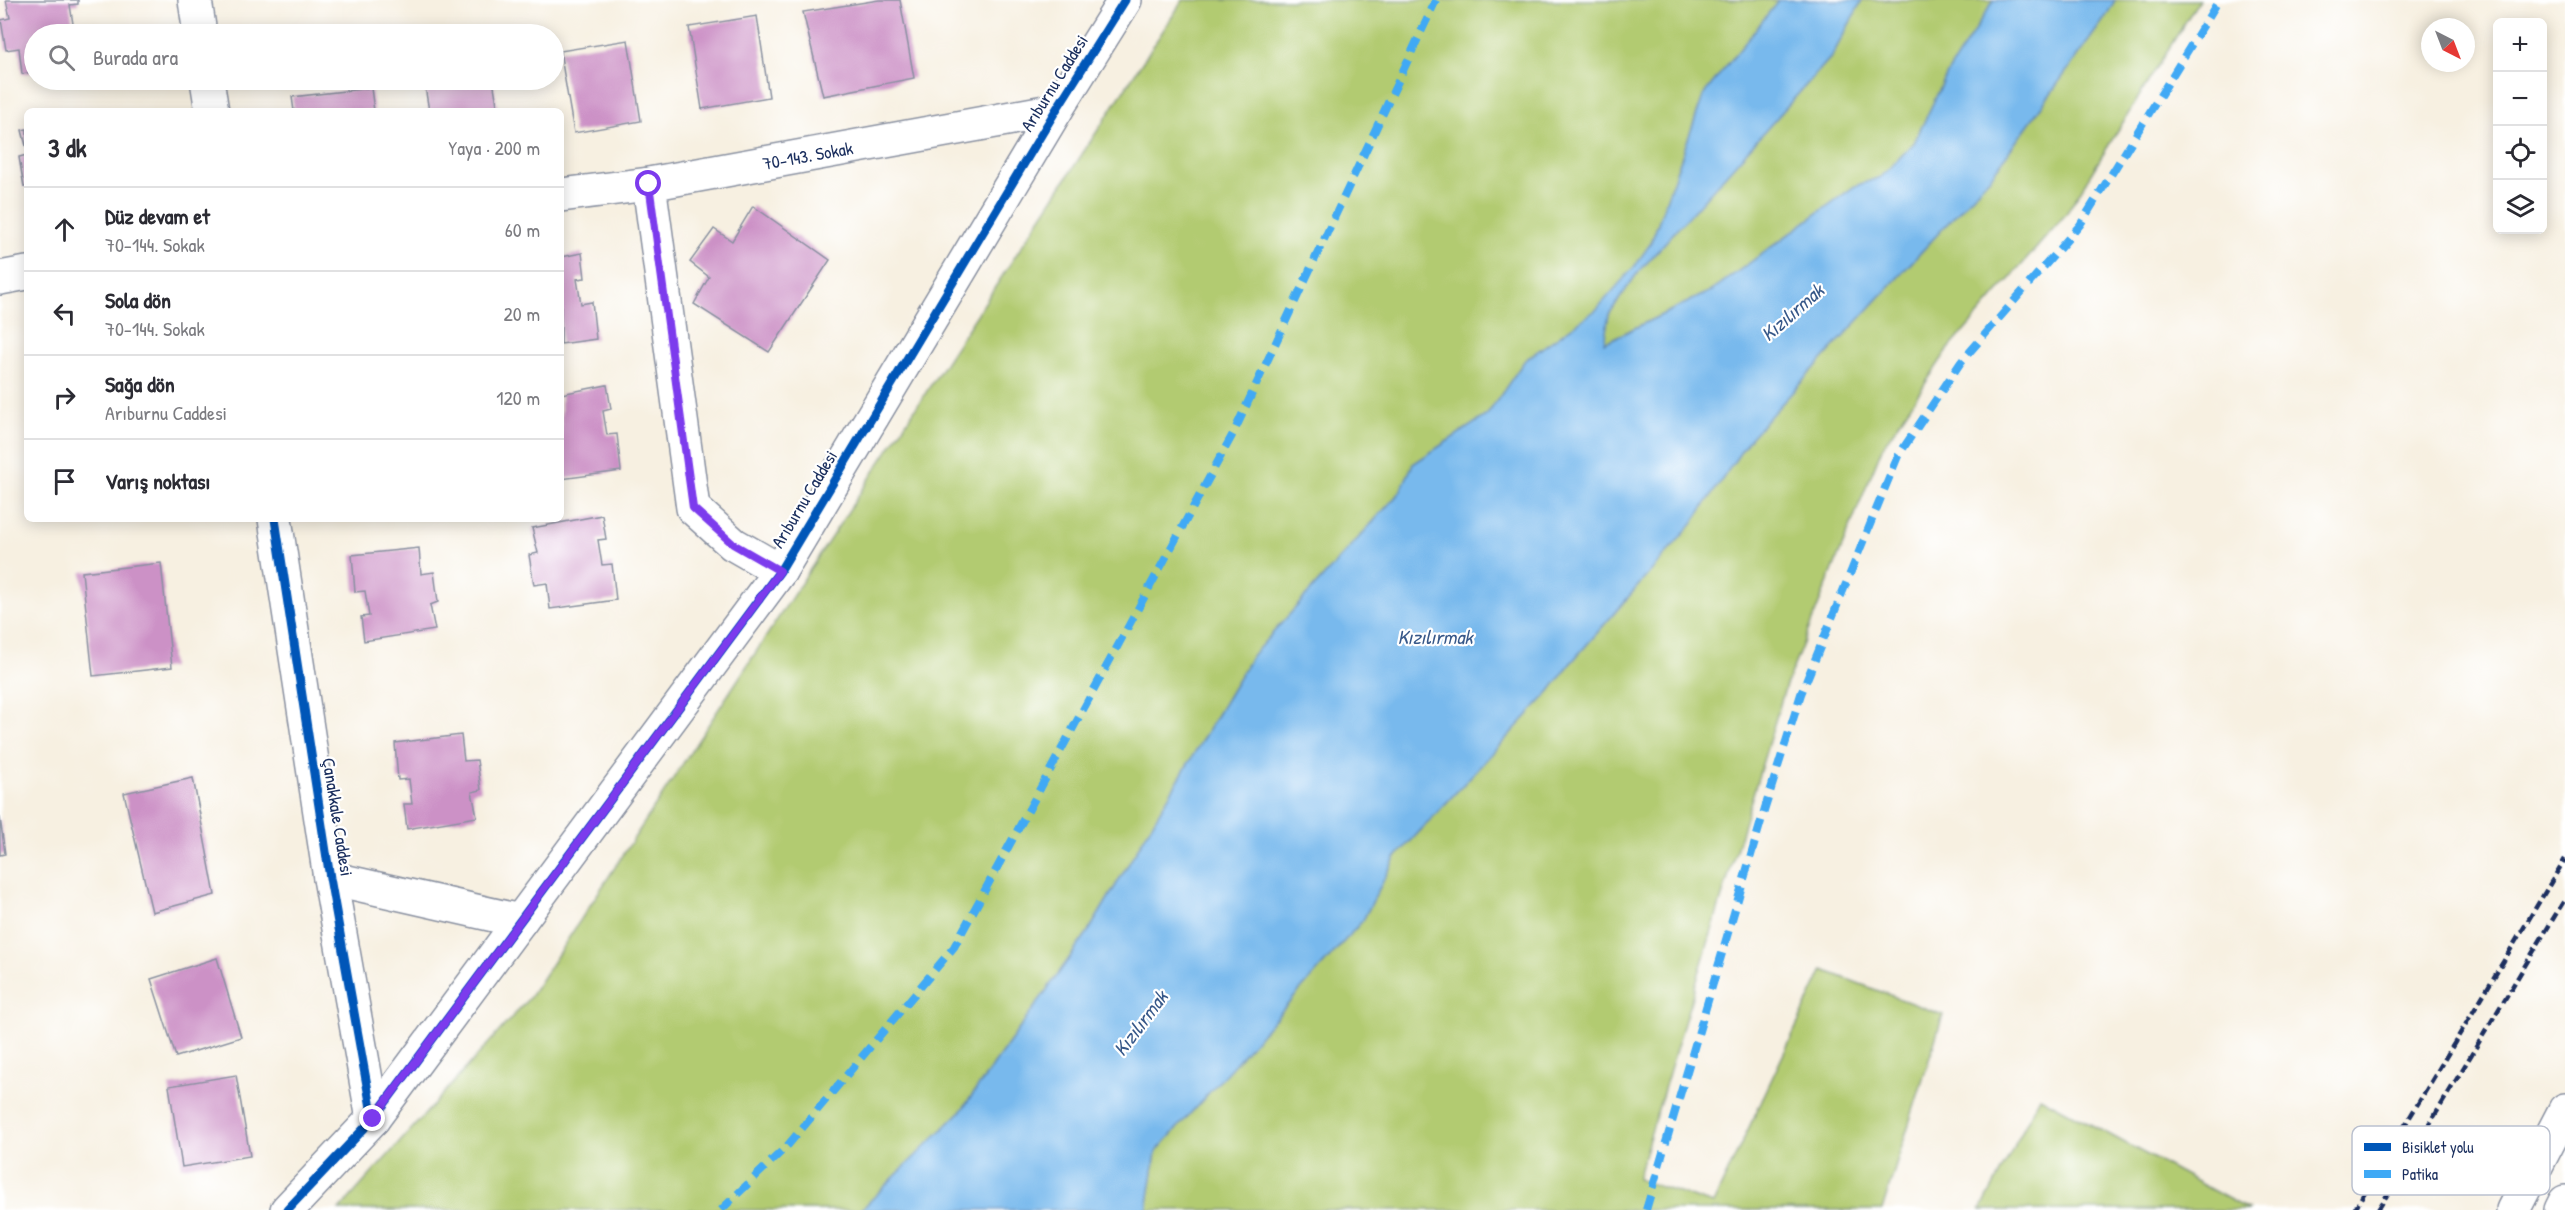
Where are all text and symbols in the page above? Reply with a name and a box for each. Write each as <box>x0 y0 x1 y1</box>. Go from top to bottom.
north arrow <box>2421 18 2475 72</box>
map controls <box>2493 18 2547 234</box>
button: + <box>2493 18 2547 72</box>
search box <box>24 24 564 90</box>
street label: Arıburnu Caddesi <box>1014 30 1094 136</box>
icon: search <box>45 41 78 74</box>
text: Burada ara <box>93 42 178 72</box>
button: − <box>2493 72 2547 126</box>
button: locate <box>2493 126 2547 180</box>
text: 3 dk <box>48 130 87 165</box>
text: Yaya · 200 m <box>448 134 540 161</box>
street label: 70-143. Sokak <box>761 135 855 176</box>
route start <box>635 170 661 196</box>
button: layers <box>2493 180 2547 234</box>
text: Düz devam et <box>105 201 210 231</box>
icon: ahead <box>48 213 81 246</box>
text: 60 m <box>505 216 540 243</box>
text: 70-144. Sokak <box>105 231 205 258</box>
water label: Kızılırmak <box>1755 276 1831 347</box>
text: Sola dön <box>105 285 171 315</box>
icon: left <box>48 297 81 330</box>
text: 20 m <box>503 300 540 327</box>
text: 70-144. Sokak <box>105 315 205 342</box>
text: Sağa dön <box>105 369 175 399</box>
icon: right <box>48 381 81 414</box>
text: 120 m <box>496 384 540 411</box>
text: Arıburnu Caddesi <box>105 399 227 426</box>
street label: Arıburnu Caddesi <box>765 445 843 553</box>
icon: arrive <box>48 465 81 498</box>
text: Varış noktası <box>105 466 210 496</box>
water label: Kızılırmak <box>1397 623 1474 650</box>
street label: Çanakkale Caddesi <box>316 756 360 878</box>
water label: Kızılırmak <box>1107 983 1174 1061</box>
route end <box>359 1105 385 1131</box>
legend <box>2352 1126 2550 1195</box>
text: Bisiklet yolu <box>2402 1136 2474 1158</box>
text: Patika <box>2402 1163 2438 1185</box>

